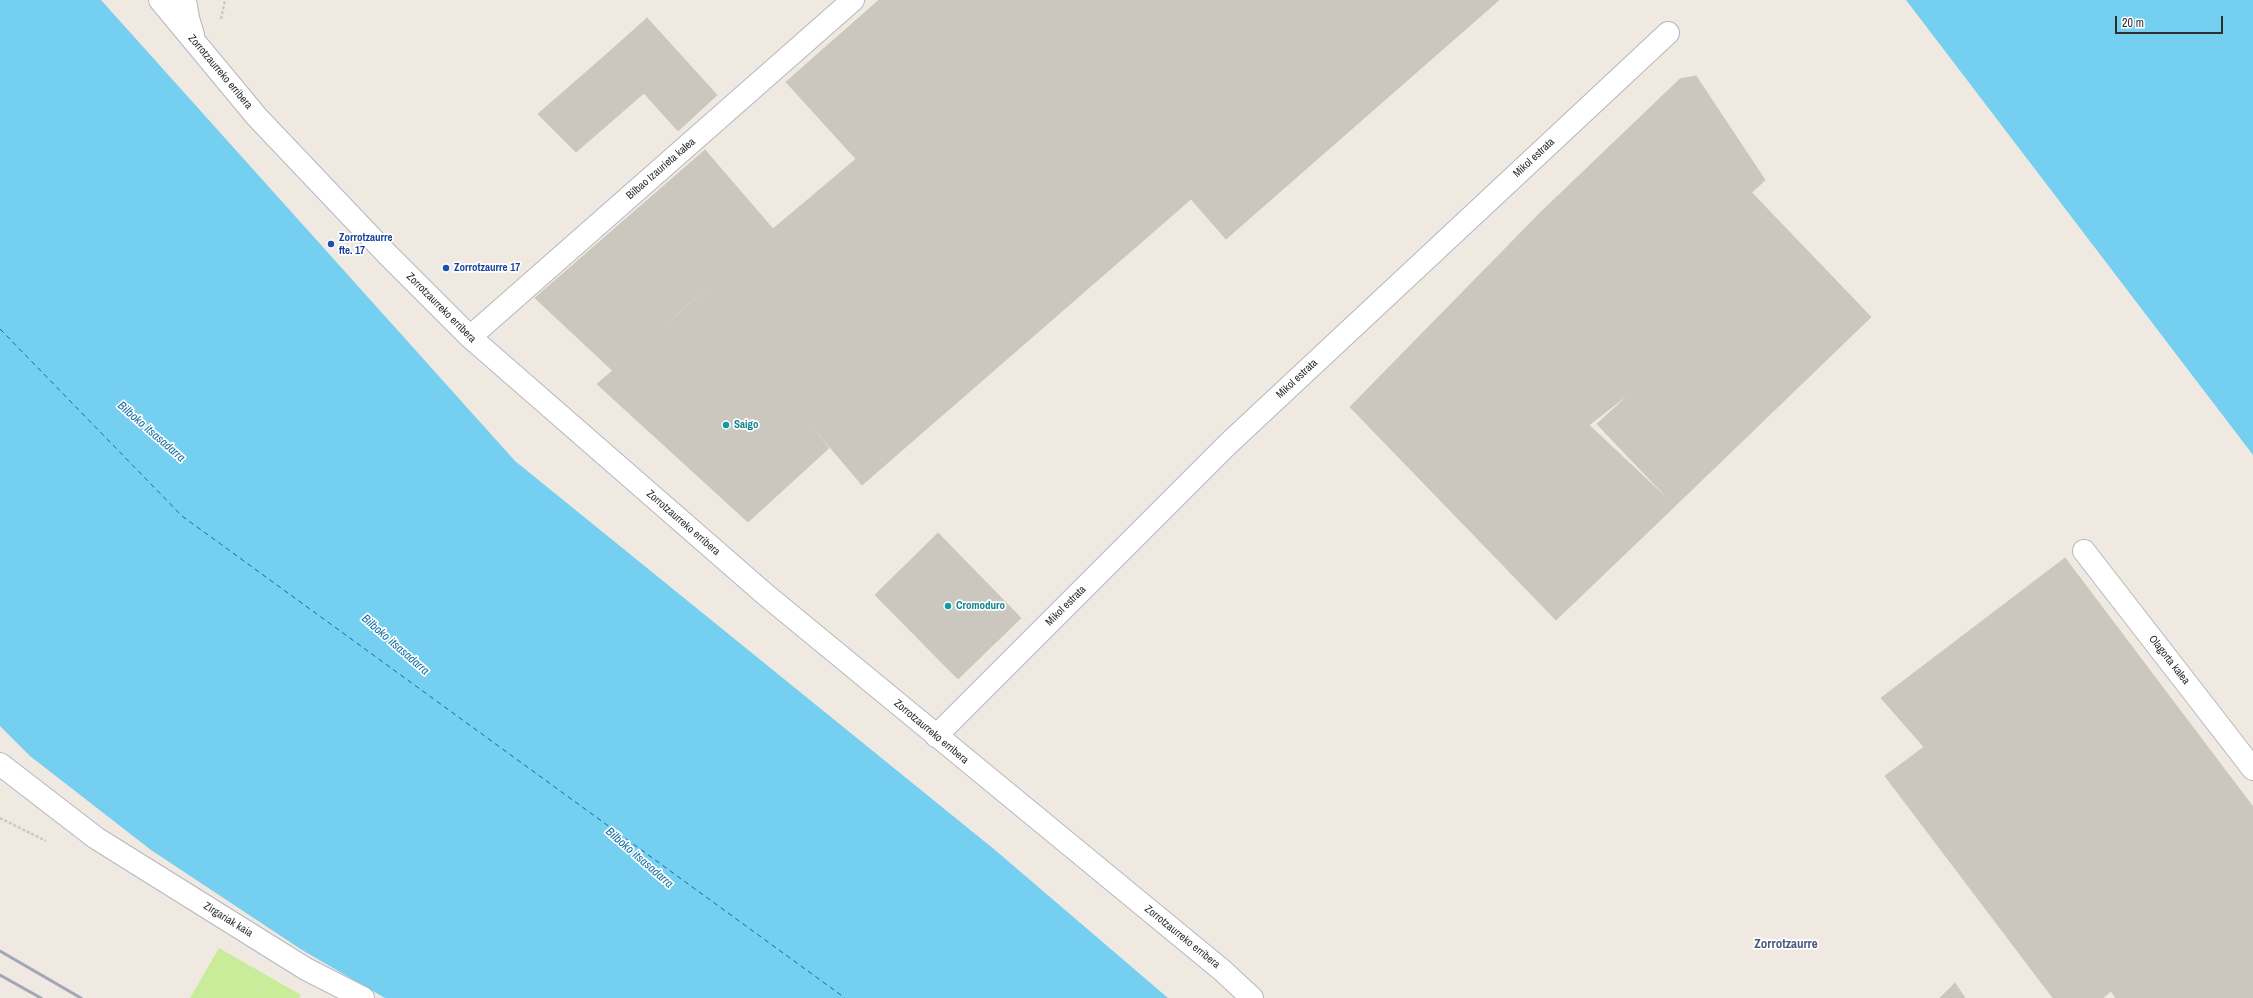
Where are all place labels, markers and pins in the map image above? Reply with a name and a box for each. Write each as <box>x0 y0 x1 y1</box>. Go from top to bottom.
place label: Zorrotzaurre fte. 17 <box>339 231 393 257</box>
marker: Zorrotzaurre fte. 17 <box>326 239 336 249</box>
place label: Zorrotzaurre 17 <box>454 261 520 275</box>
marker: Zorrotzaurre 17 <box>441 263 451 273</box>
place label: Saigo <box>734 418 759 432</box>
marker: Saigo <box>721 420 731 430</box>
place label: Cromoduro <box>956 599 1005 613</box>
marker: Cromoduro <box>943 601 953 611</box>

